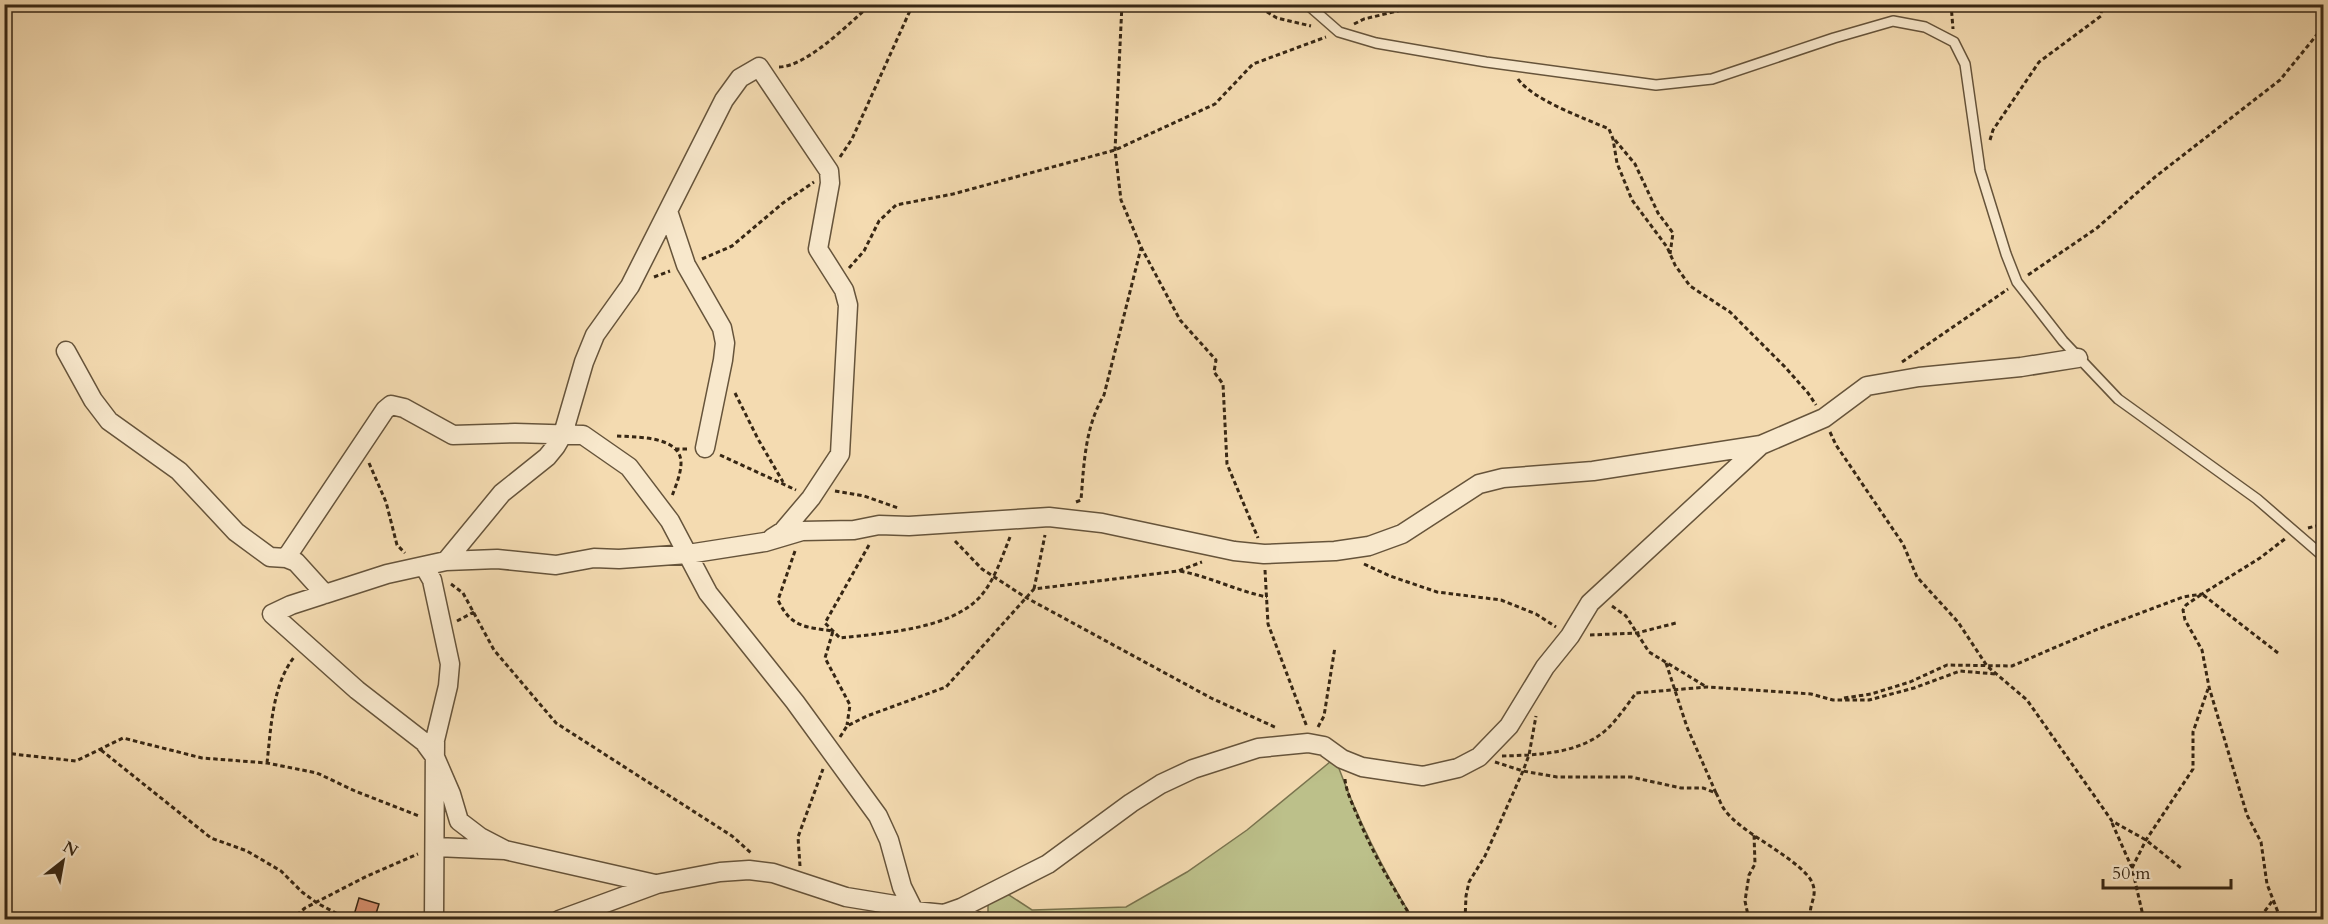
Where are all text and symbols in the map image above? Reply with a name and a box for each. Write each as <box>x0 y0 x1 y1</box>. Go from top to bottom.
north arrow <box>33 831 93 891</box>
text: N <box>59 836 82 862</box>
scale bar <box>2103 852 2230 890</box>
text: 50 m <box>2112 861 2151 886</box>

